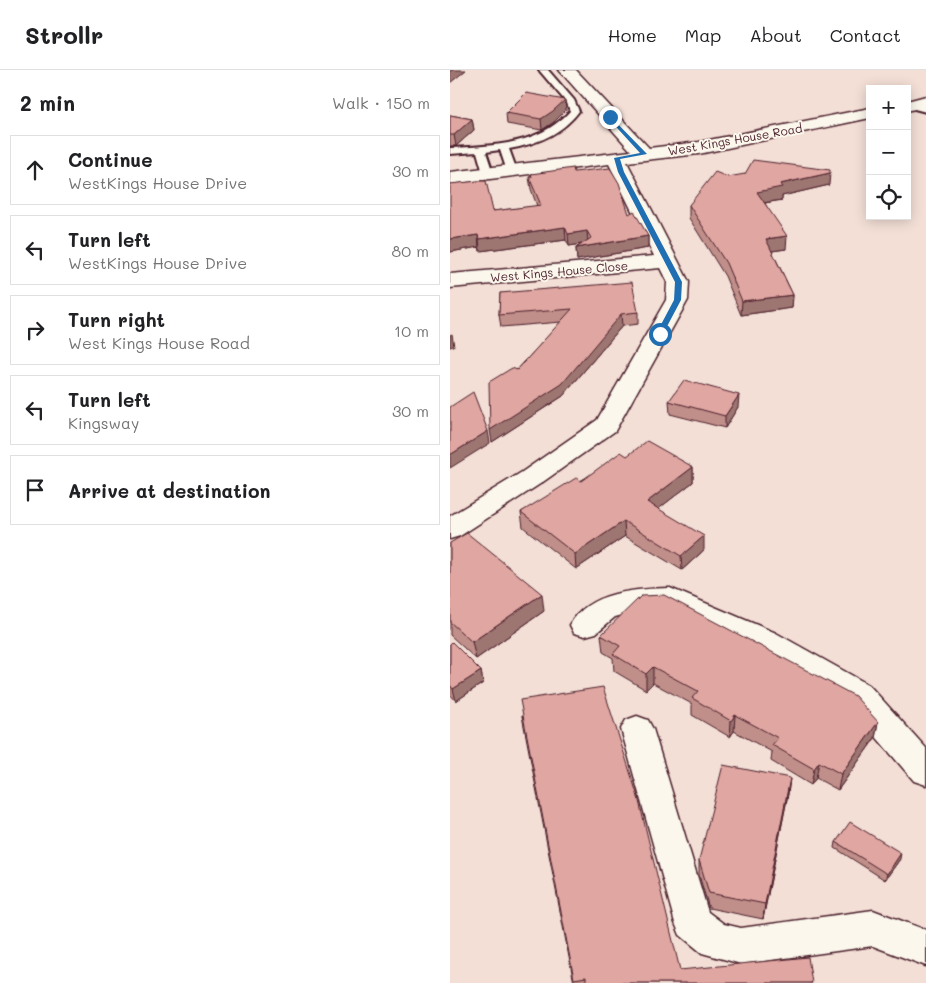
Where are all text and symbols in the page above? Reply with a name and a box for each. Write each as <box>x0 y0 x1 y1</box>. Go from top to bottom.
text: Strollr <box>25 19 103 50</box>
text: Home <box>608 23 657 47</box>
text: Map <box>685 23 721 47</box>
text: About <box>749 23 802 47</box>
text: Contact <box>830 23 901 47</box>
map controls <box>866 85 911 220</box>
button: + <box>866 85 911 130</box>
text: 2 min <box>20 89 75 116</box>
text: Walk · 150 m <box>332 92 430 113</box>
route end <box>599 106 622 129</box>
street label: West Kings House Road <box>666 119 804 159</box>
button: − <box>866 130 911 175</box>
text: Continue <box>68 147 153 172</box>
icon: ahead <box>21 156 49 184</box>
text: 30 m <box>392 160 429 181</box>
text: WestKings House Drive <box>68 172 247 193</box>
button: locate <box>866 175 911 220</box>
text: Turn left <box>68 227 151 252</box>
icon: left <box>21 236 49 264</box>
text: 80 m <box>392 240 429 261</box>
text: WestKings House Drive <box>68 252 247 273</box>
street label: West Kings House Close <box>489 257 629 285</box>
text: Turn right <box>68 307 165 332</box>
icon: right <box>21 316 49 344</box>
text: 10 m <box>394 320 429 341</box>
route start <box>649 323 672 346</box>
text: West Kings House Road <box>68 332 250 353</box>
text: Turn left <box>68 387 151 412</box>
icon: left <box>21 396 49 424</box>
text: 30 m <box>392 400 429 421</box>
text: Kingsway <box>68 412 139 433</box>
icon: arrive <box>21 476 49 504</box>
text: Arrive at destination <box>68 478 271 503</box>

